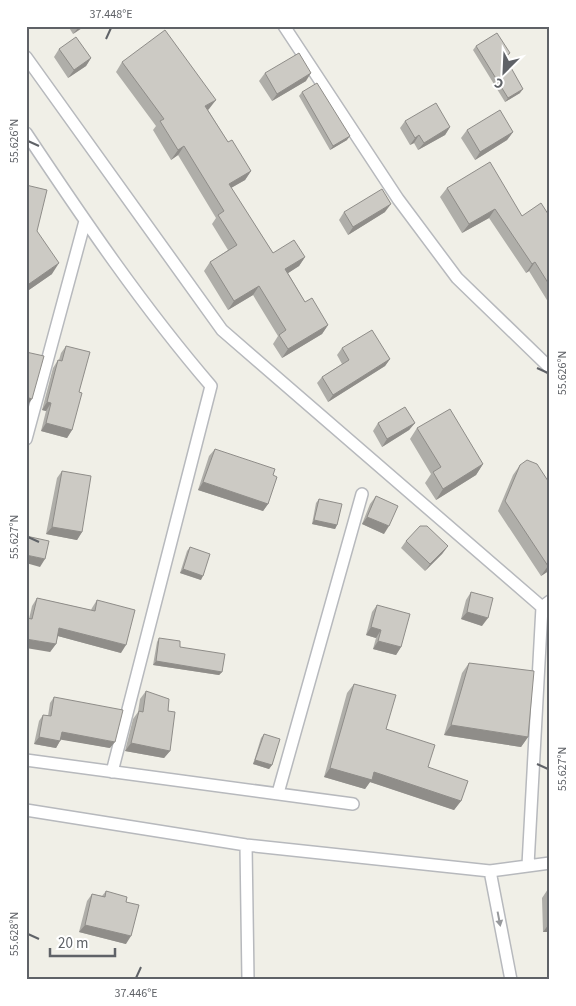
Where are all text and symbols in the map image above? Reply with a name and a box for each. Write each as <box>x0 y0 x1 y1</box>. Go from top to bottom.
text: 37.448°E <box>89 6 133 23</box>
north arrow <box>478 48 528 98</box>
text: С <box>491 72 507 94</box>
text: 55.626°N <box>6 119 23 163</box>
text: 55.626°N <box>554 351 571 395</box>
text: 55.627°N <box>6 515 23 559</box>
text: 55.627°N <box>554 747 571 791</box>
text: 55.628°N <box>6 912 23 956</box>
one-way arrow <box>495 912 503 928</box>
scale bar <box>50 926 115 958</box>
text: 20 m <box>58 933 88 954</box>
text: 37.446°E <box>114 985 158 1002</box>

